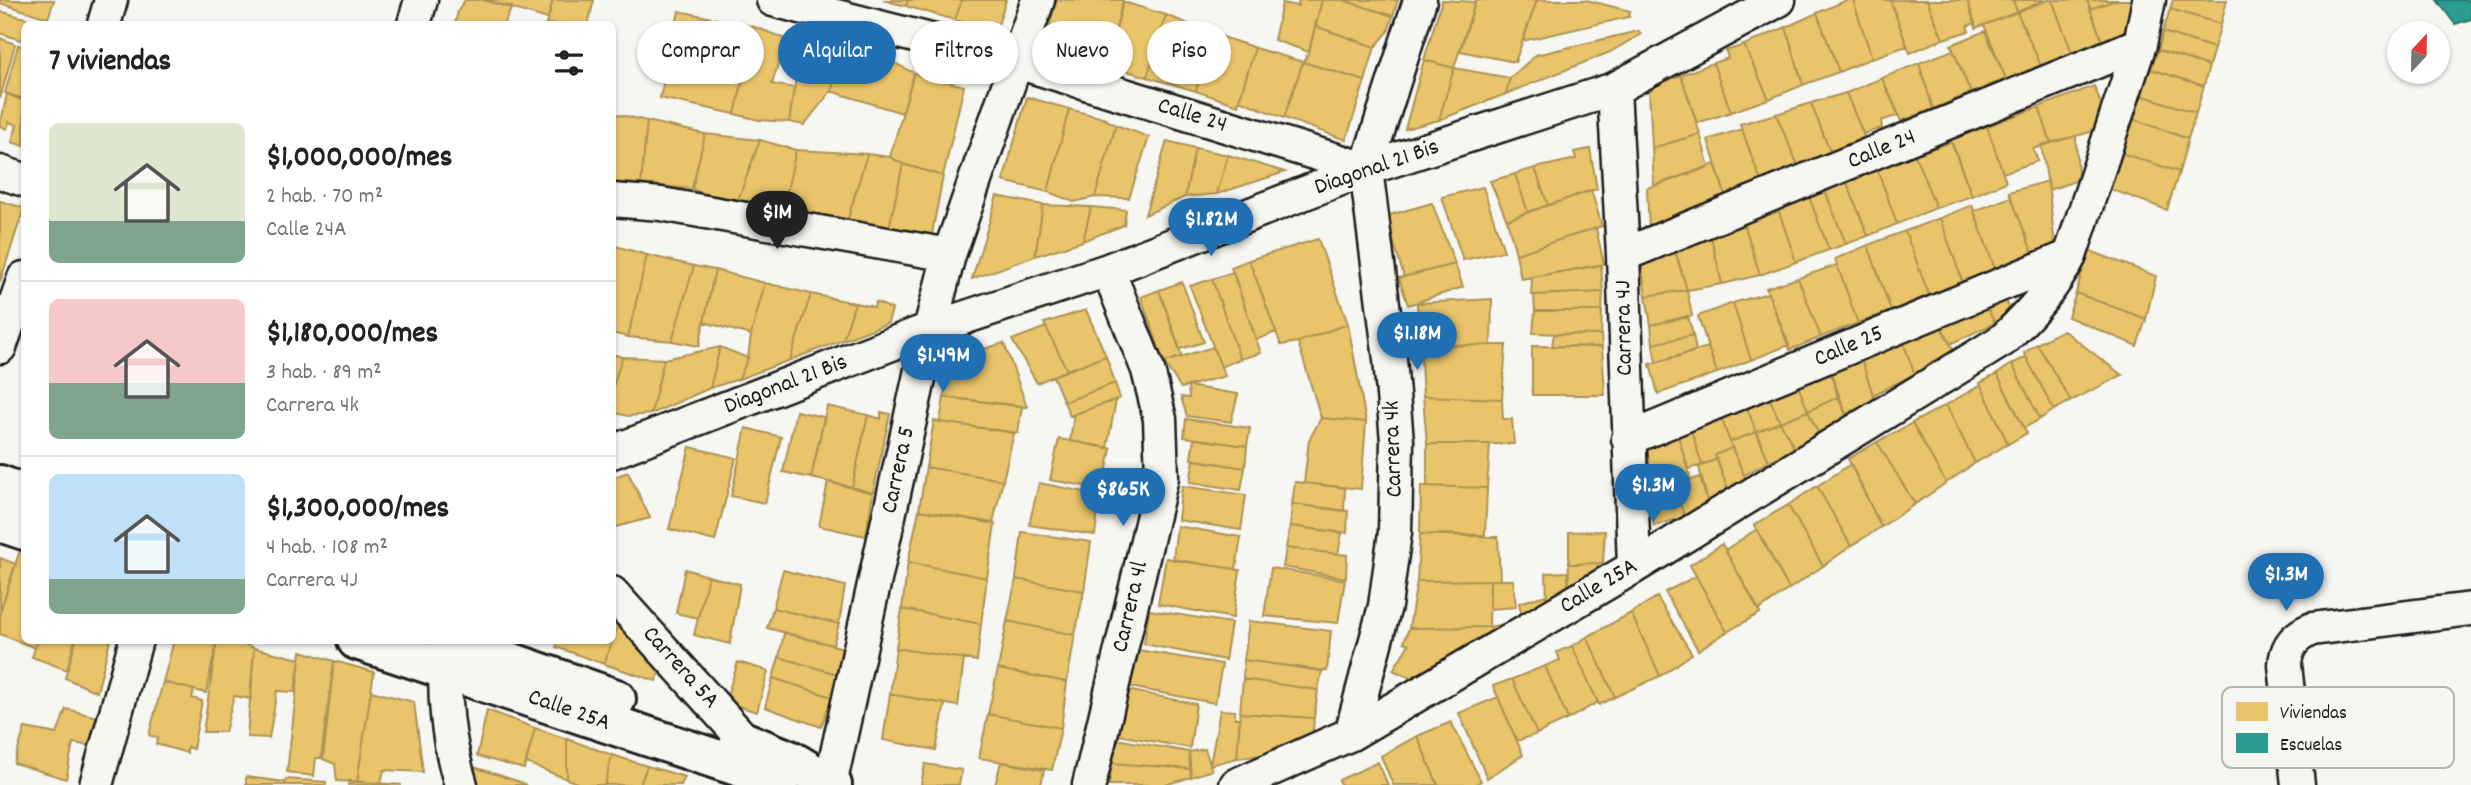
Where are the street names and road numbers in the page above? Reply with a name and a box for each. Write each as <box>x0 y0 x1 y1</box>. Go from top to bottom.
street label: Calle 24 <box>1153 89 1231 143</box>
street label: Calle 24 <box>1843 121 1921 179</box>
street label: Diagonal 21 Bis <box>1310 131 1444 205</box>
street label: Carrera 4J <box>1607 280 1643 376</box>
street label: Calle 25 <box>1809 317 1889 377</box>
street label: Diagonal 21 Bis <box>719 346 853 424</box>
street label: Carrera 4k <box>1375 400 1413 498</box>
street label: Carrera 5 <box>873 423 925 517</box>
street label: Calle 25A <box>1554 550 1644 624</box>
street label: Carrera 4l <box>1104 558 1158 656</box>
street label: Carrera 5A <box>633 619 727 717</box>
street label: Calle 25A <box>523 681 615 741</box>

